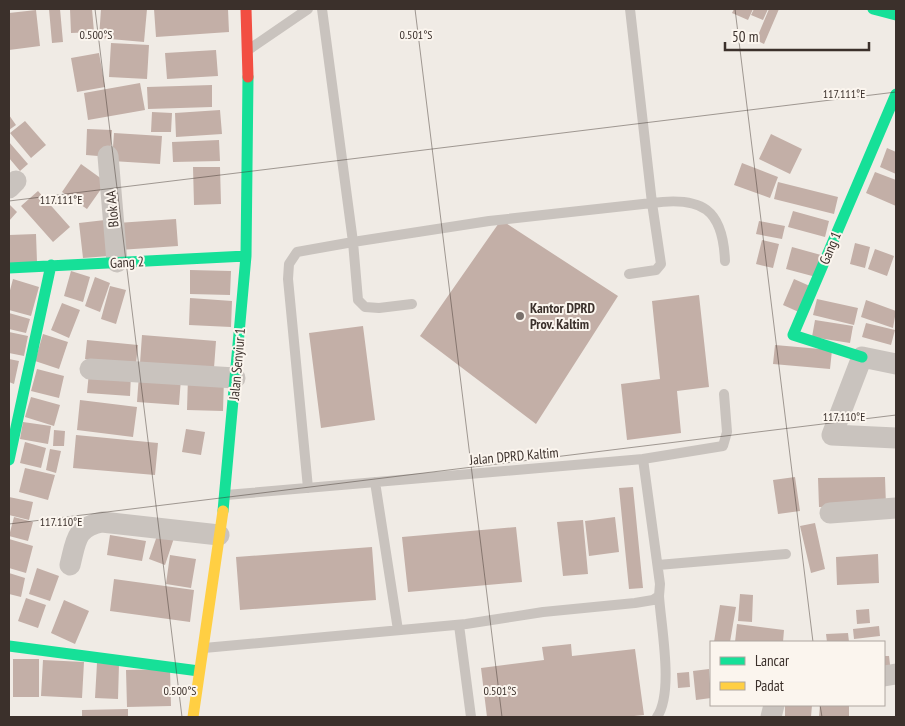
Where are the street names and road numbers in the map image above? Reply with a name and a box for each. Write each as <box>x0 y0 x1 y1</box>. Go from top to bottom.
street label: Blok AA <box>101 189 123 228</box>
street label: Gang 1 <box>815 229 845 267</box>
street label: Gang 2 <box>110 252 144 272</box>
street label: Jalan Senyiur 1 <box>225 327 249 402</box>
street label: Jalan DPRD Kaltim <box>468 443 559 469</box>

